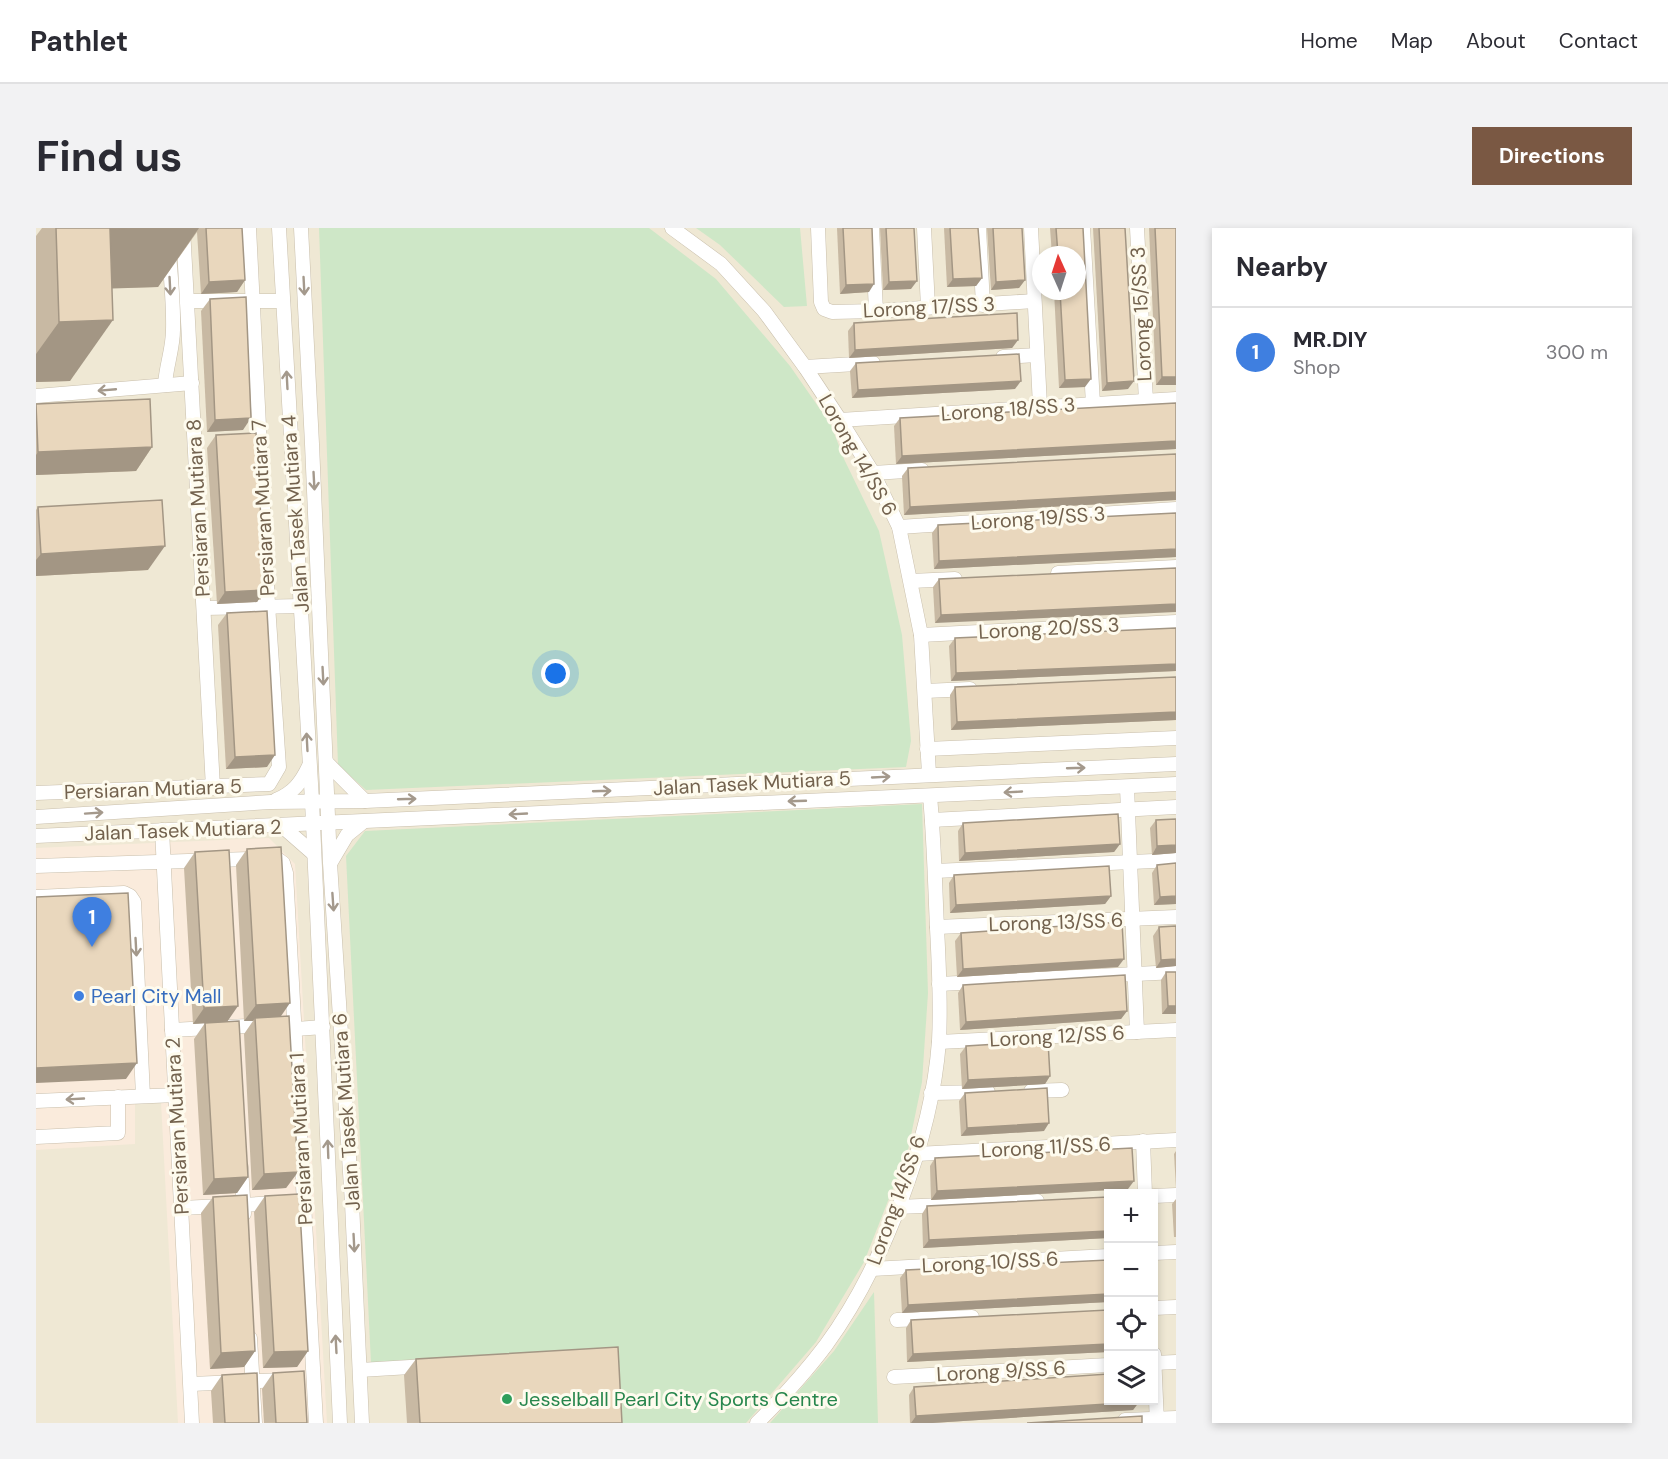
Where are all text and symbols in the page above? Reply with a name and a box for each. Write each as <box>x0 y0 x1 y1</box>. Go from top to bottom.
text: Pathlet <box>30 23 128 60</box>
text: Home <box>1300 27 1358 55</box>
text: Map <box>1391 27 1433 55</box>
text: About <box>1466 27 1526 55</box>
text: Contact <box>1559 27 1638 55</box>
button: Directions <box>1472 127 1632 185</box>
text: Find us <box>36 129 182 184</box>
north arrow <box>1032 246 1086 300</box>
street label: Lorong 15/SS 3 <box>1124 246 1158 382</box>
text: Nearby <box>1236 250 1328 284</box>
one-way arrow <box>165 276 176 296</box>
one-way arrow <box>298 276 309 296</box>
street label: Lorong 17/SS 3 <box>862 291 996 323</box>
text: MR.DIY <box>1293 325 1367 354</box>
text: 1 <box>1252 339 1259 365</box>
text: 300 m <box>1546 339 1608 365</box>
text: Shop <box>1293 354 1340 380</box>
one-way arrow <box>281 370 292 390</box>
one-way arrow <box>97 385 117 396</box>
street label: Lorong 14/SS 6 <box>813 390 903 520</box>
street label: Lorong 18/SS 3 <box>940 391 1076 427</box>
street label: Jalan Tasek Mutiara 4 <box>275 414 315 614</box>
street label: Persiaran Mutiara 8 <box>180 418 216 598</box>
street label: Persiaran Mutiara 7 <box>245 419 281 597</box>
one-way arrow <box>309 471 320 491</box>
street label: Lorong 19/SS 3 <box>970 500 1106 536</box>
street label: Lorong 20/SS 3 <box>978 611 1120 645</box>
your location <box>541 659 570 688</box>
one-way arrow <box>318 665 329 685</box>
one-way arrow <box>302 733 313 753</box>
one-way arrow <box>1065 763 1085 774</box>
street label: Jalan Tasek Mutiara 5 <box>652 765 852 801</box>
one-way arrow <box>870 771 890 782</box>
street label: Persiaran Mutiara 5 <box>64 773 242 805</box>
one-way arrow <box>592 785 612 796</box>
one-way arrow <box>1003 787 1023 798</box>
one-way arrow <box>397 793 417 804</box>
one-way arrow <box>787 795 807 806</box>
one-way arrow <box>84 808 104 819</box>
one-way arrow <box>509 809 529 820</box>
street label: Jalan Tasek Mutiara 2 <box>84 814 282 846</box>
one-way arrow <box>328 892 339 911</box>
pin: 1 <box>72 898 112 947</box>
street label: Lorong 13/SS 6 <box>988 907 1124 937</box>
one-way arrow <box>130 936 141 956</box>
place label: Pearl City Mall <box>91 983 221 1009</box>
marker: Pearl City Mall <box>72 989 86 1003</box>
street label: Jalan Tasek Mutiara 6 <box>326 1012 366 1212</box>
street label: Lorong 12/SS 6 <box>989 1019 1125 1053</box>
street label: Persiaran Mutiara 2 <box>159 1037 195 1215</box>
street label: Persiaran Mutiara 1 <box>284 1052 318 1226</box>
one-way arrow <box>66 1094 86 1105</box>
street label: Lorong 11/SS 6 <box>980 1131 1112 1163</box>
street label: Lorong 14/SS 6 <box>861 1132 931 1268</box>
one-way arrow <box>322 1139 333 1159</box>
map controls <box>1104 1189 1158 1405</box>
button: + <box>1104 1189 1158 1243</box>
one-way arrow <box>348 1233 359 1253</box>
button: − <box>1104 1243 1158 1297</box>
street label: Lorong 10/SS 6 <box>921 1245 1059 1279</box>
button: locate <box>1104 1297 1158 1351</box>
one-way arrow <box>331 1334 342 1354</box>
button: layers <box>1104 1351 1158 1405</box>
street label: Lorong 9/SS 6 <box>936 1355 1066 1387</box>
place label: Jesselball Pearl City Sports Centre <box>519 1386 838 1412</box>
marker: Jesselball Pearl City Sports Centre <box>500 1392 514 1406</box>

